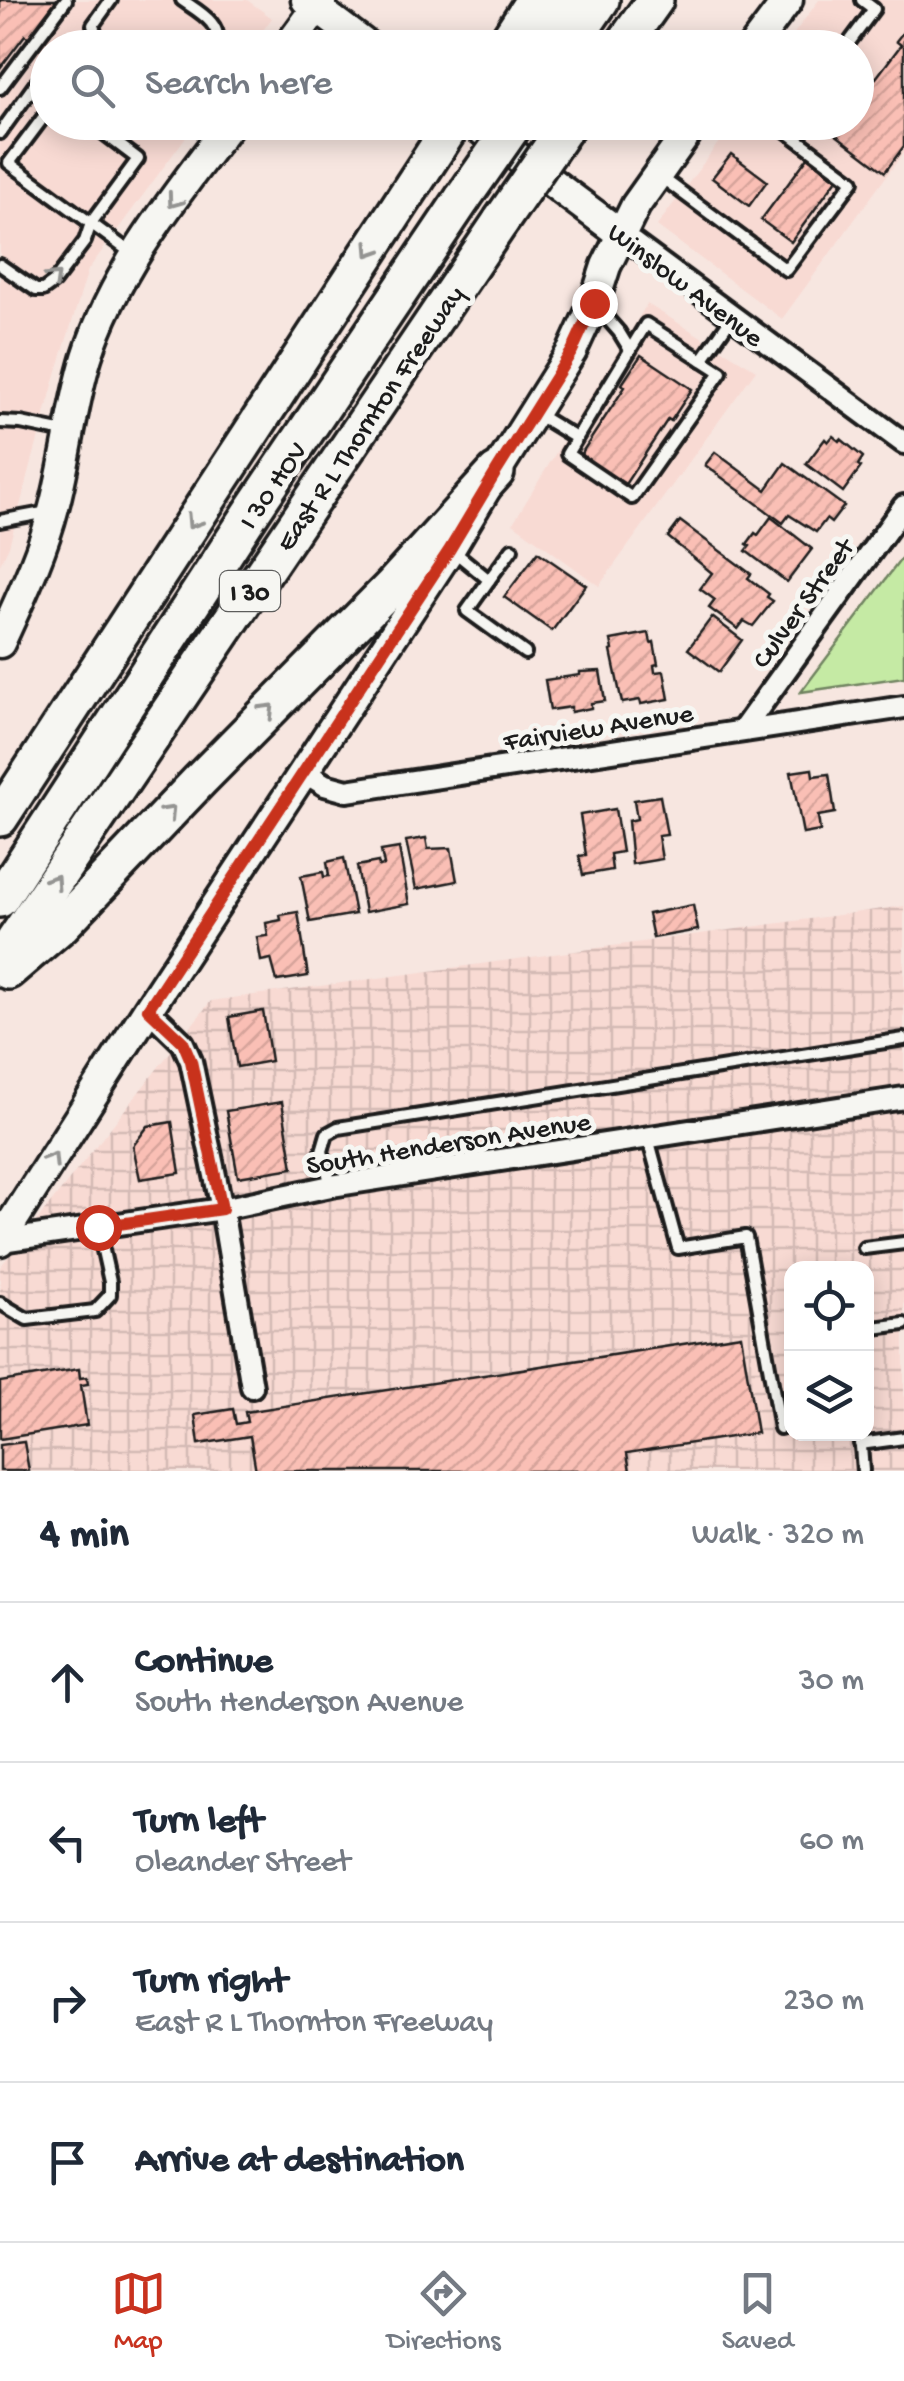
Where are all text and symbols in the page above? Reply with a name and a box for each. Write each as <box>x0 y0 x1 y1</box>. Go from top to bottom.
search box <box>30 30 874 140</box>
icon: search <box>65 58 120 113</box>
text: Search here <box>145 63 332 107</box>
one-way arrow <box>168 190 186 209</box>
street label: Winslow Avenue <box>600 217 769 356</box>
one-way arrow <box>364 239 383 257</box>
one-way arrow <box>42 272 60 290</box>
street label: East R L Thornton Freeway <box>270 280 473 559</box>
route end <box>572 281 618 327</box>
street label: I 30 HOV <box>233 436 316 537</box>
one-way arrow <box>186 511 205 529</box>
street label: Culver Street <box>746 531 864 676</box>
road number: I 30 <box>220 571 280 611</box>
street label: Fairview Avenue <box>501 698 696 761</box>
one-way arrow <box>257 704 275 722</box>
one-way arrow <box>157 805 175 824</box>
one-way arrow <box>42 873 61 891</box>
street label: South Henderson Avenue <box>304 1107 594 1184</box>
one-way arrow <box>40 1152 59 1170</box>
route start <box>76 1205 122 1251</box>
map controls <box>784 1261 874 1441</box>
button: locate <box>784 1261 874 1351</box>
button: layers <box>784 1351 874 1441</box>
text: 4 min <box>40 1512 129 1561</box>
text: Walk · 320 m <box>692 1517 864 1555</box>
text: Continue <box>135 1641 273 1685</box>
icon: ahead <box>40 1655 95 1710</box>
text: 30 m <box>799 1663 864 1701</box>
text: South Henderson Avenue <box>135 1685 463 1723</box>
text: Turn left <box>135 1801 263 1845</box>
icon: left <box>40 1815 95 1870</box>
text: 60 m <box>799 1823 864 1861</box>
text: Oleander Street <box>135 1845 350 1883</box>
text: Turn right <box>135 1961 287 2005</box>
icon: right <box>40 1975 95 2030</box>
text: 230 m <box>783 1983 864 2021</box>
text: East R L Thornton Freeway <box>135 2005 493 2043</box>
icon: arrive <box>40 2135 95 2190</box>
text: Arrive at destination <box>135 2140 464 2184</box>
tab: Map <box>111 2266 166 2359</box>
tab: Directions <box>387 2266 501 2359</box>
tab: Saved <box>722 2266 793 2359</box>

